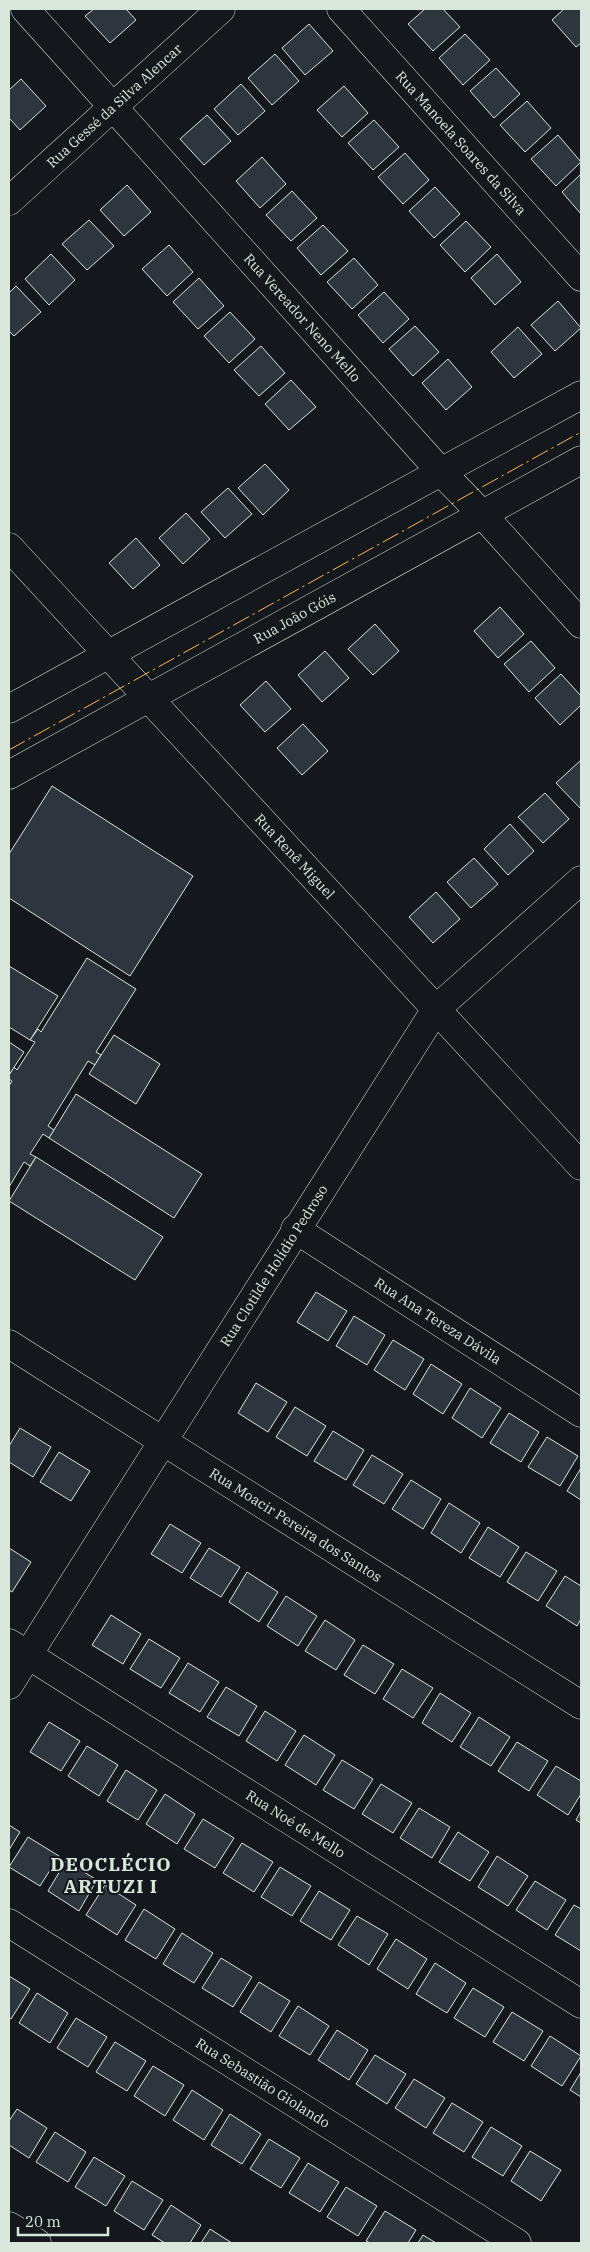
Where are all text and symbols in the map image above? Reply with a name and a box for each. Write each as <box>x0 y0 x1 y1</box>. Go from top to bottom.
street label: Rua Gessé da Silva Alencar <box>43 39 186 172</box>
street label: Rua Manoela Soares da Silva <box>392 67 531 219</box>
street label: Rua Vereador Neno Mello <box>240 250 365 386</box>
street label: Rua João Góis <box>250 588 339 648</box>
street label: Rua Renê Miguel <box>251 810 339 903</box>
street label: Rua Clotilde Holídio Pedroso <box>216 1181 332 1350</box>
street label: Rua Ana Tereza Dávila <box>371 1274 505 1369</box>
street label: Rua Moacir Pereira dos Santos <box>206 1464 385 1586</box>
street label: Rua Noé de Mello <box>243 1786 349 1862</box>
district label: DEOCLÉCIO ARTUZI I <box>50 1852 172 1898</box>
street label: Rua Sebastião Giolando <box>192 2034 333 2132</box>
scale bar <box>18 2204 108 2236</box>
text: 20 m <box>25 2212 61 2231</box>

